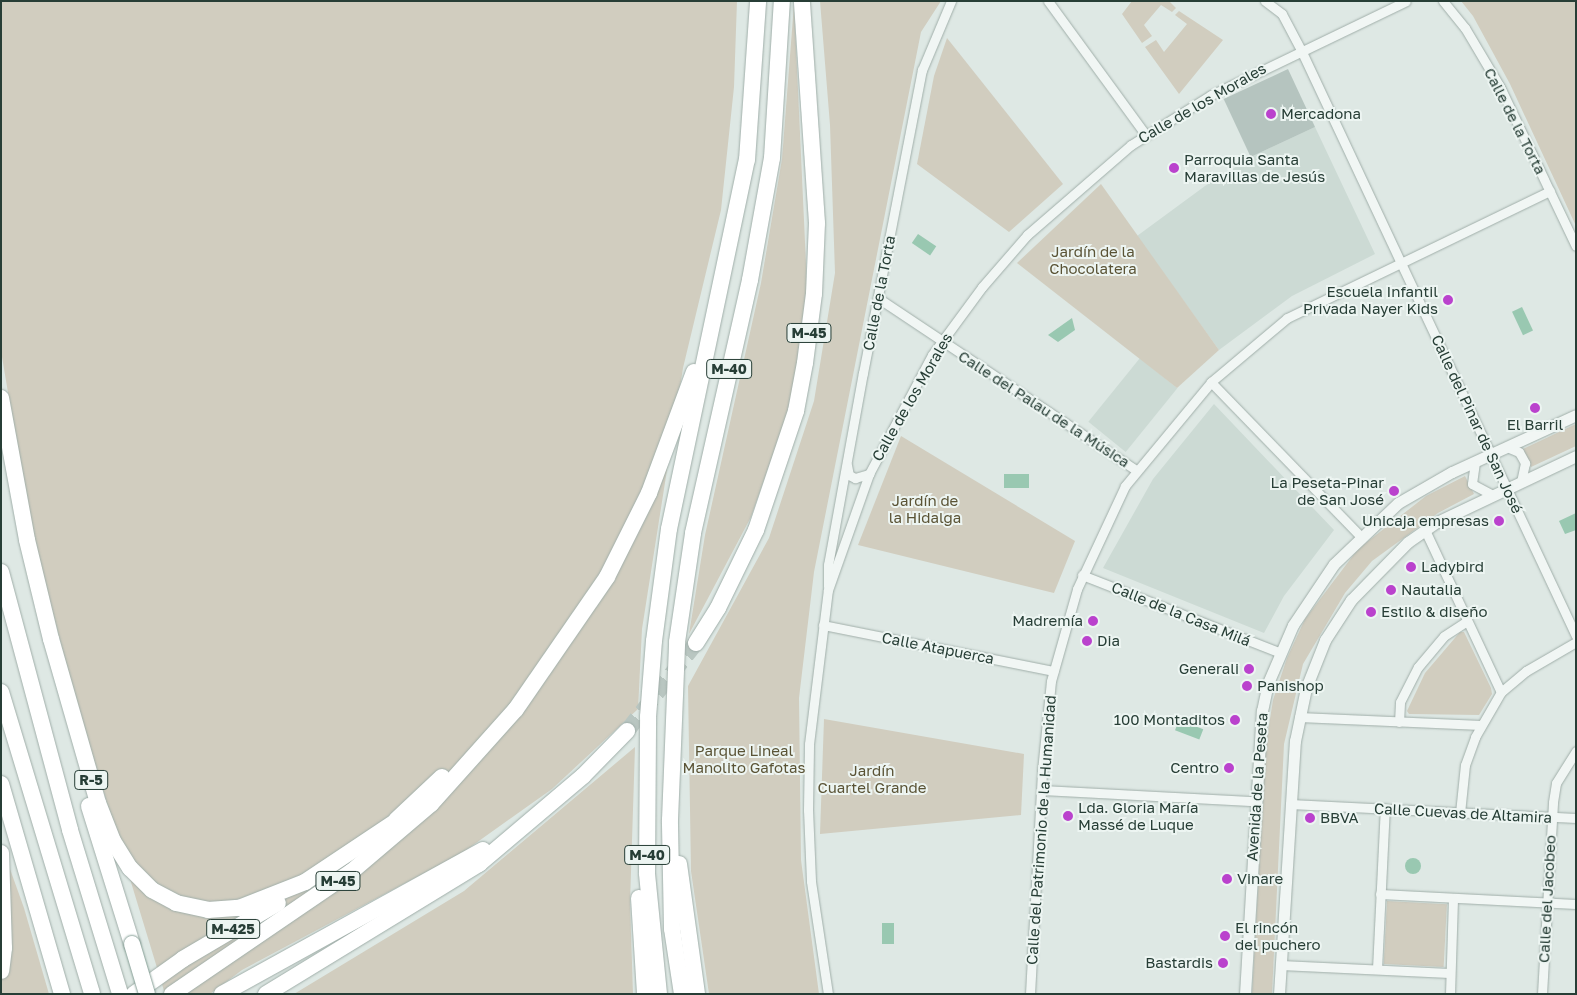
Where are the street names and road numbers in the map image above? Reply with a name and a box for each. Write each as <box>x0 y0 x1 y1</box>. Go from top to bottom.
street label: Calle de los Morales <box>1135 59 1269 147</box>
street label: Calle de la Torta <box>1480 65 1550 177</box>
street label: Calle de la Torta <box>859 234 899 352</box>
road number: M-45 <box>785 322 833 344</box>
street label: Calle de los Morales <box>868 330 956 464</box>
street label: Calle del Pinar de San José <box>1428 332 1526 516</box>
street label: Calle del Palau de la Música <box>955 347 1133 471</box>
road number: M-40 <box>705 358 753 380</box>
street label: Calle de la Casa Milá <box>1109 578 1253 650</box>
street label: Calle Atapuerca <box>880 628 996 668</box>
street label: Calle del Patrimonio de la Humanidad <box>1023 695 1059 965</box>
street label: Avenida de la Peseta <box>1243 712 1271 862</box>
road number: R-5 <box>74 768 108 792</box>
street label: Calle Cuevas de Altamira <box>1374 799 1552 827</box>
street label: Calle del Jacobeo <box>1535 835 1559 963</box>
road number: M-40 <box>623 844 671 866</box>
road number: M-45 <box>314 869 362 892</box>
road number: M-425 <box>206 918 260 941</box>

